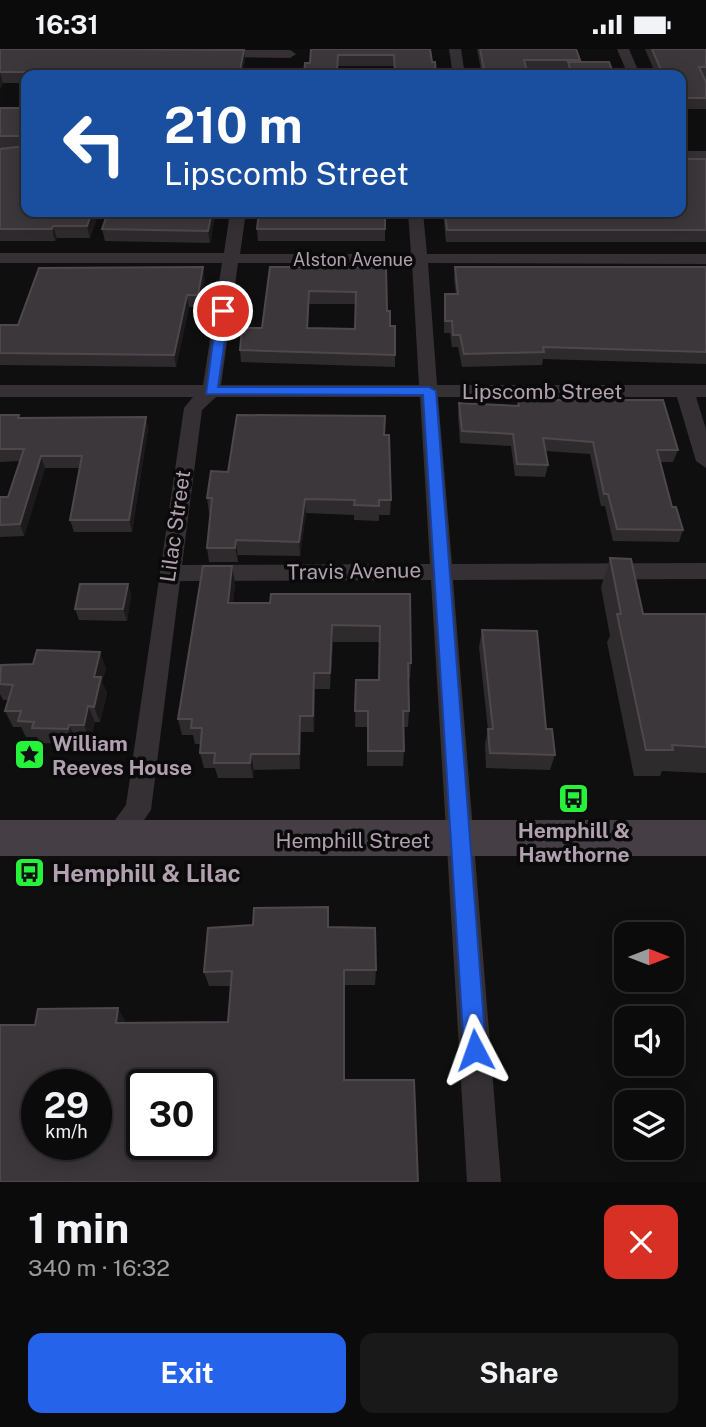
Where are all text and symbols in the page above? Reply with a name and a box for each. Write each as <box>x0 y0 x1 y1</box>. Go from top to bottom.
text: 16:31 <box>35 9 99 40</box>
text: 210 m <box>164 96 303 154</box>
icon: left <box>49 98 140 189</box>
text: Lipscomb Street <box>164 155 409 192</box>
street label: Alston Avenue <box>293 249 413 270</box>
pin <box>193 281 253 341</box>
icon: arrive <box>204 292 242 330</box>
street label: Lipscomb Street <box>462 379 622 404</box>
street label: Lilac Street <box>155 468 195 584</box>
street label: Travis Avenue <box>287 557 421 585</box>
place label: William Reeves House <box>52 731 192 780</box>
place icon: William Reeves House <box>12 738 46 772</box>
bus stop icon: Hemphill & Hawthorne <box>557 781 591 815</box>
place label: Hemphill & Hawthorne <box>518 818 630 867</box>
street label: Hemphill Street <box>276 828 430 853</box>
bus stop icon: Hemphill & Lilac <box>12 856 46 890</box>
place label: Hemphill & Lilac <box>52 859 241 887</box>
north arrow <box>614 922 684 992</box>
map controls <box>614 922 684 1160</box>
button: sound <box>614 1006 684 1076</box>
position arrow <box>438 1013 512 1087</box>
speed limit sign: 30 <box>126 1069 217 1160</box>
text: 29 <box>44 1085 89 1126</box>
button: layers <box>614 1090 684 1160</box>
text: km/h <box>45 1121 88 1142</box>
text: 1 min <box>28 1203 129 1252</box>
button: close <box>604 1205 678 1279</box>
text: 340 m · 16:32 <box>28 1254 170 1281</box>
button: Exit <box>28 1333 346 1413</box>
button: Share <box>360 1333 678 1413</box>

